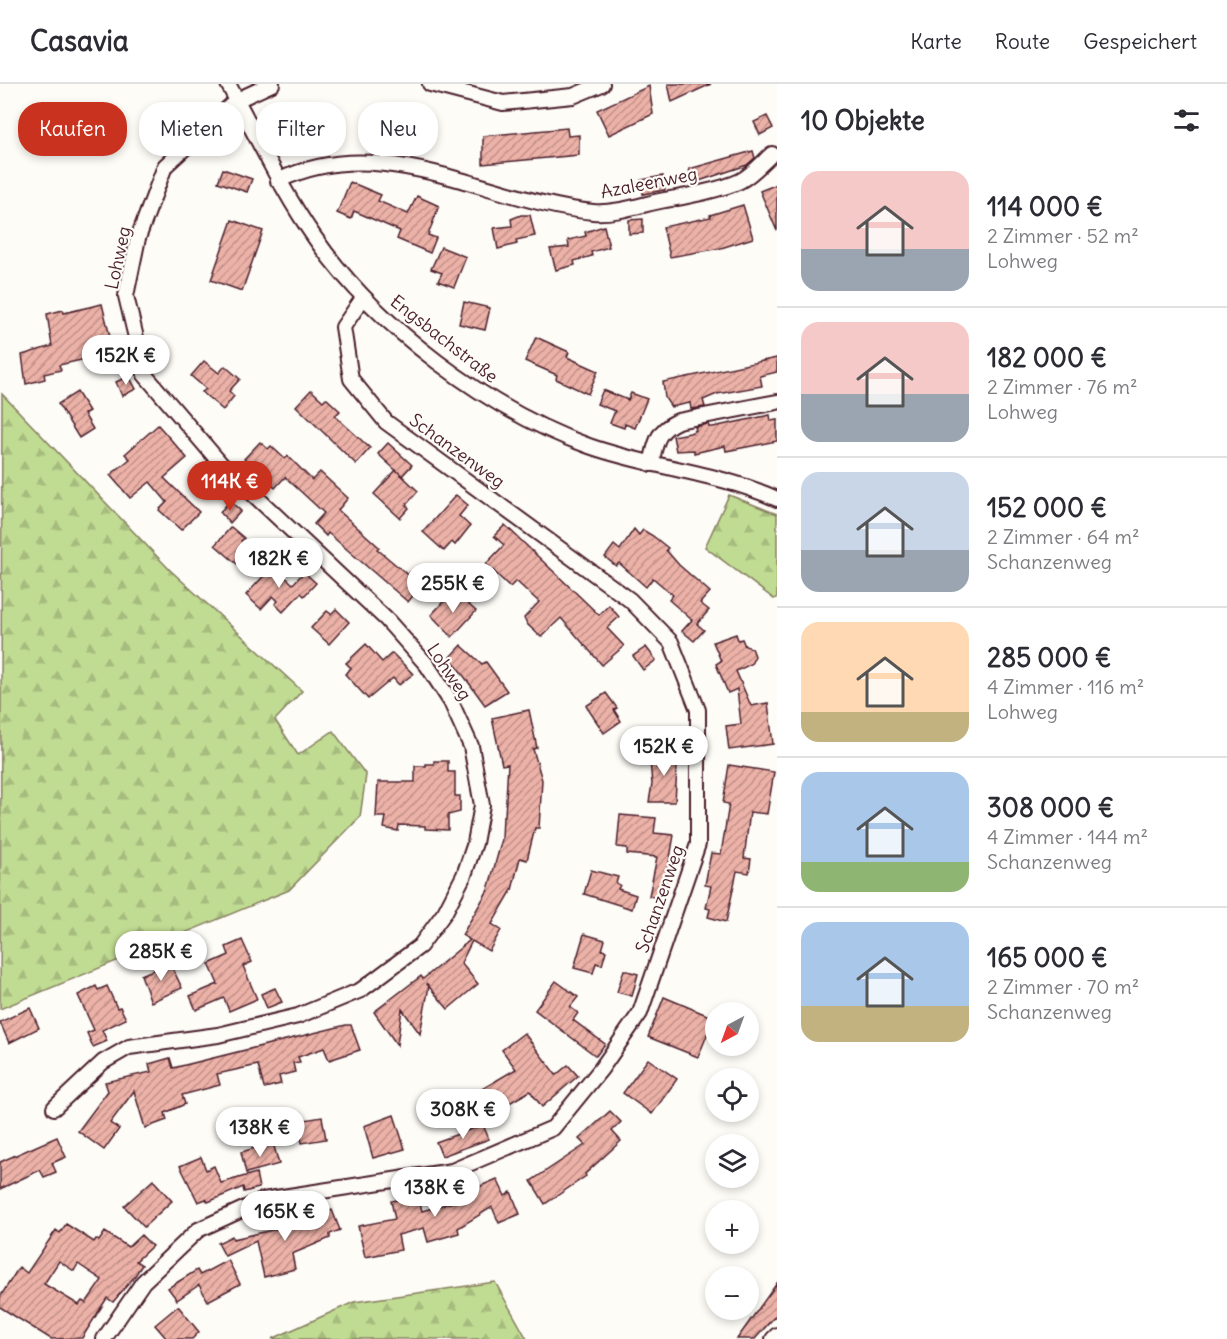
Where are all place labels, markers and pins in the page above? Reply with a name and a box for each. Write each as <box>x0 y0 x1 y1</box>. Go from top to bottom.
pin: 152K € <box>77 335 175 386</box>
pin: 114K € <box>181 461 279 512</box>
pin: 182K € <box>230 538 328 589</box>
pin: 255K € <box>404 563 502 614</box>
pin: 152K € <box>615 726 713 777</box>
pin: 285K € <box>112 931 210 982</box>
pin: 308K € <box>414 1089 512 1140</box>
pin: 138K € <box>211 1107 309 1158</box>
pin: 138K € <box>386 1167 484 1218</box>
pin: 165K € <box>236 1191 334 1242</box>

